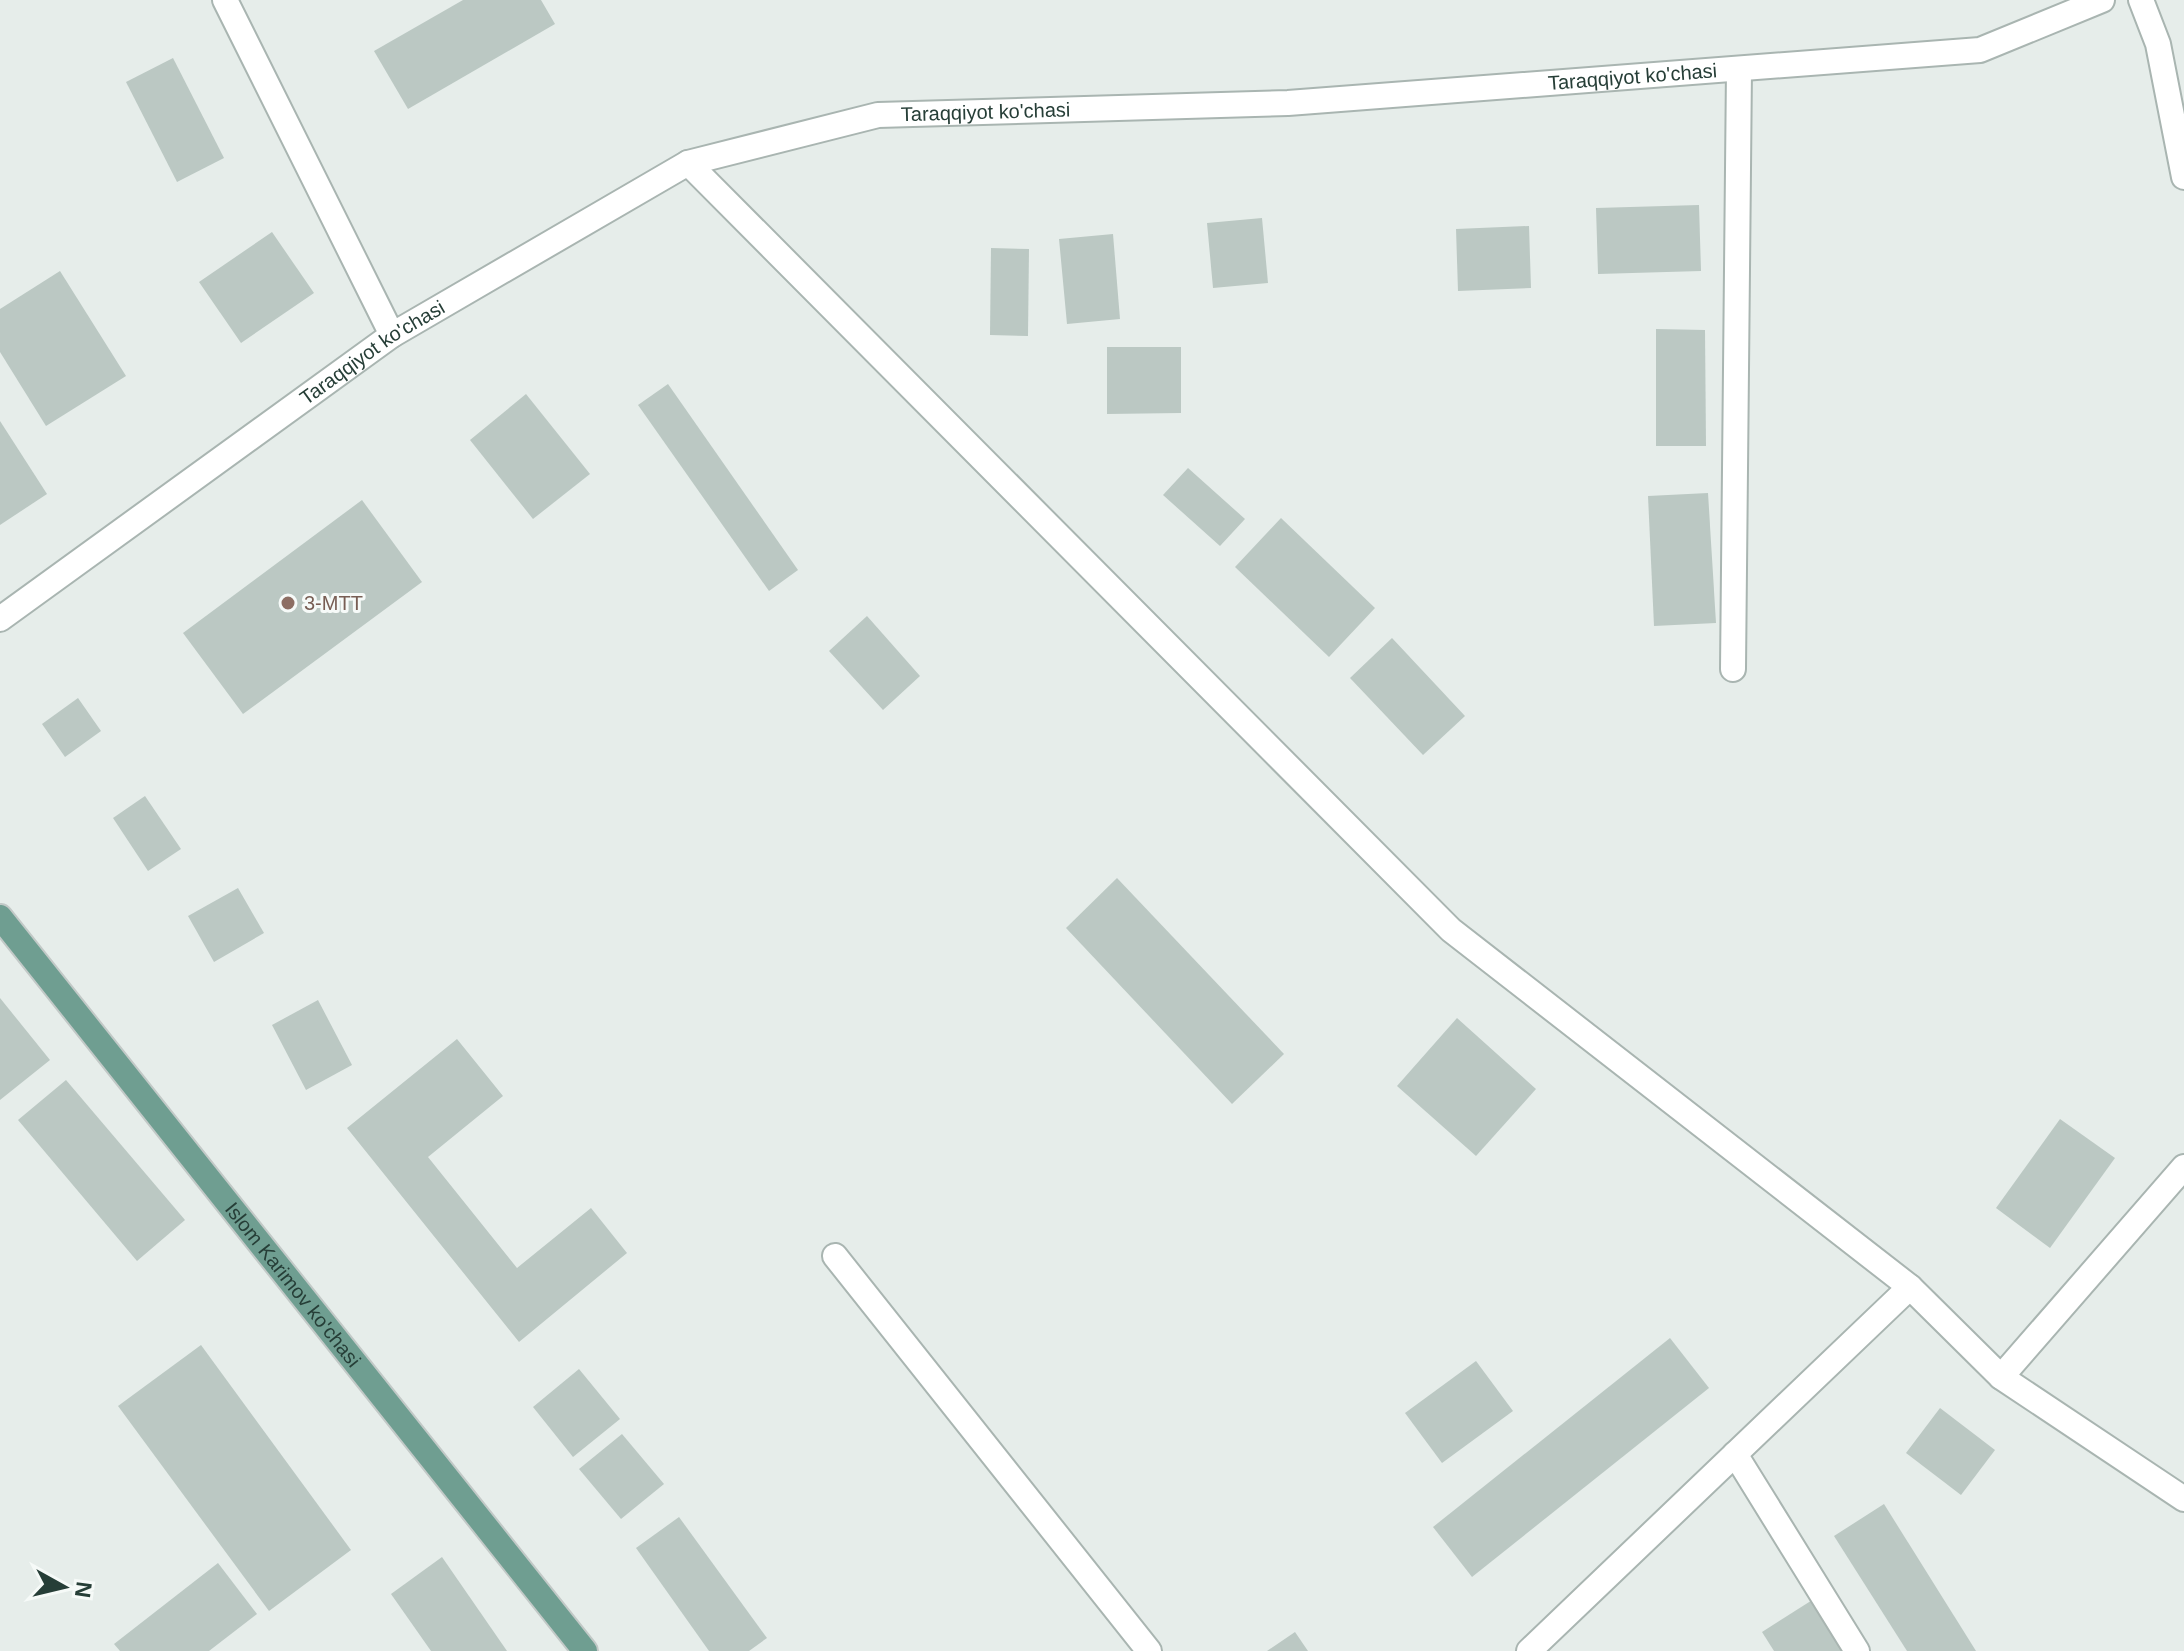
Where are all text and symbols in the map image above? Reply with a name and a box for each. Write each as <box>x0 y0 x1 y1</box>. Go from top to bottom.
street label: Taraqqiyot ko'chasi <box>1547 59 1718 94</box>
street label: Taraqqiyot ko'chasi <box>901 98 1071 125</box>
street label: Taraqqiyot ko'chasi <box>296 296 448 409</box>
place label: 3-MTT <box>304 592 363 614</box>
marker: 3-MTT <box>279 594 297 612</box>
street label: Islom Karimov ko'chasi <box>221 1198 365 1371</box>
north arrow <box>24 1547 104 1627</box>
text: N <box>70 1580 97 1599</box>

